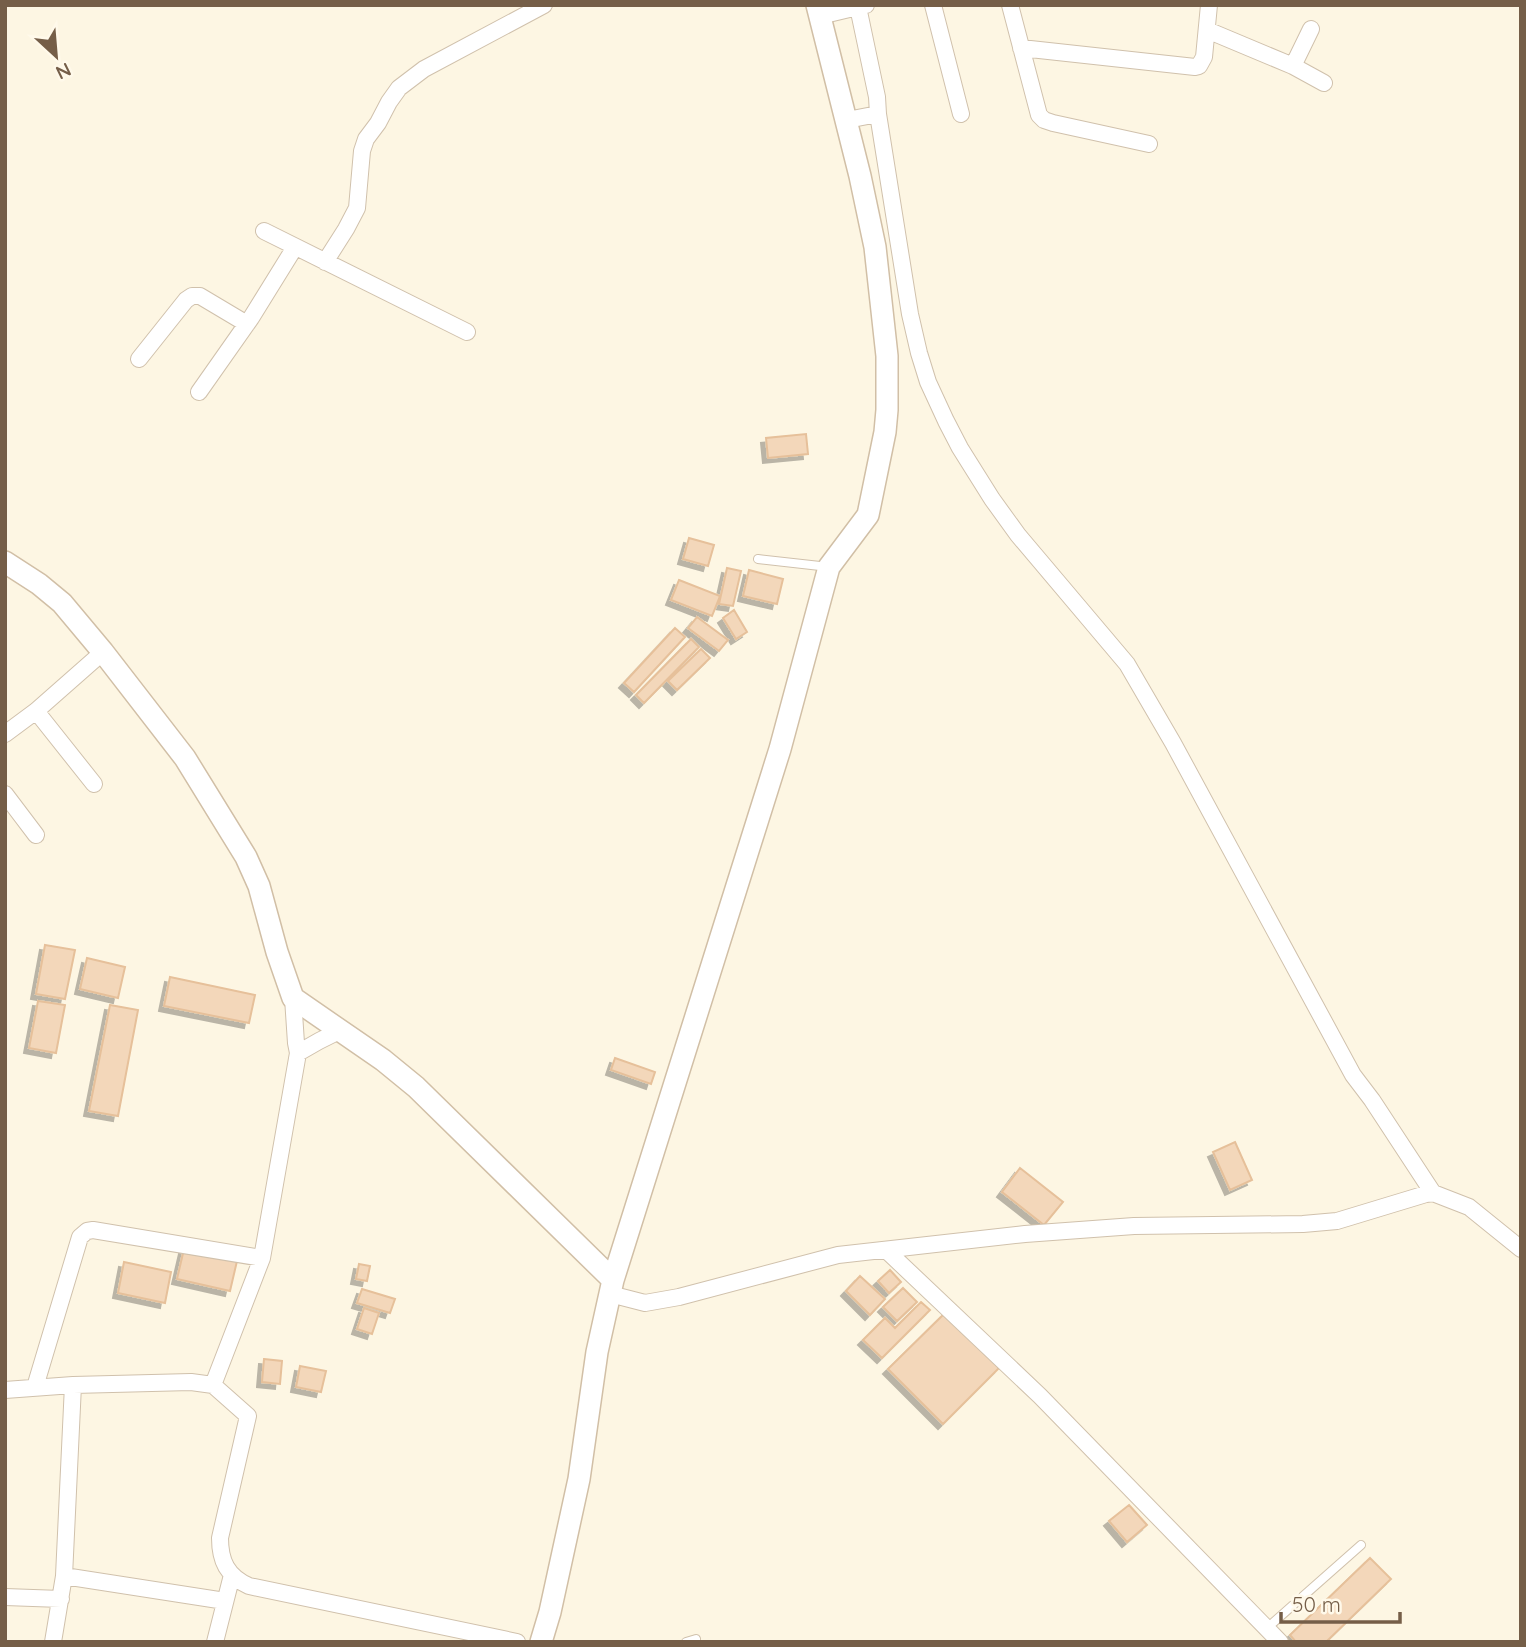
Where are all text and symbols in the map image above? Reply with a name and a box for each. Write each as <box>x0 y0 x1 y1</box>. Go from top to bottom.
north arrow <box>21 21 91 91</box>
text: N <box>52 57 75 85</box>
scale bar <box>1281 1580 1400 1624</box>
text: 50 m <box>1292 1591 1341 1617</box>

